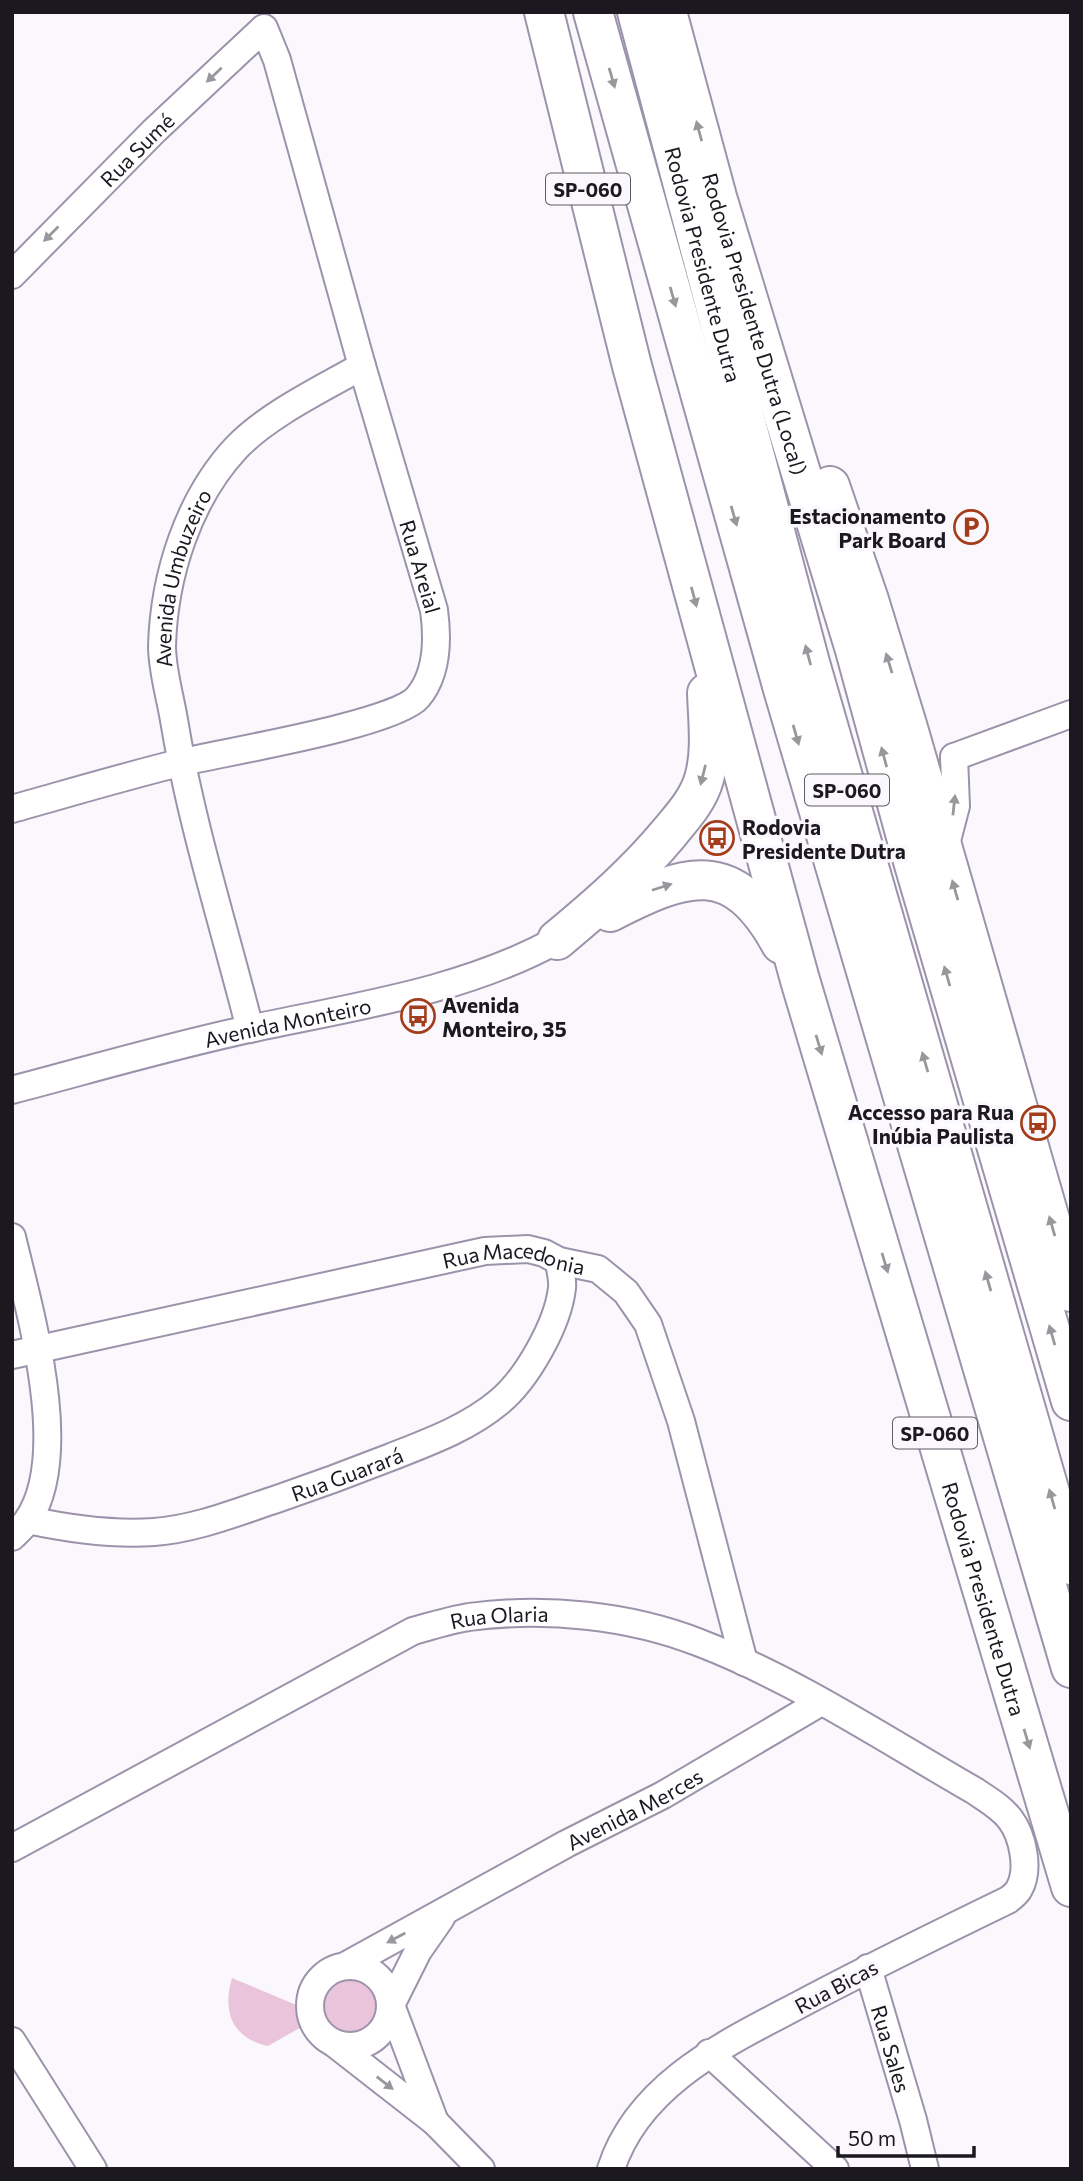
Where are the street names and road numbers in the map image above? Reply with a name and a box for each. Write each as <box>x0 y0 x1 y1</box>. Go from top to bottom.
street label: Rua Sumé <box>94 107 178 191</box>
street label: Rodovia Presidente Dutra <box>661 144 747 385</box>
street label: Rodovia Presidente Dutra (Local) <box>698 170 813 478</box>
road number: SP-060 <box>546 174 630 204</box>
street label: Avenida Umbuzeiro <box>149 484 216 669</box>
street label: Rua Areial <box>396 517 447 616</box>
road number: SP-060 <box>805 775 889 806</box>
street label: Avenida Monteiro <box>202 992 373 1051</box>
street label: Rua Macedonia <box>440 1236 587 1279</box>
road number: SP-060 <box>893 1418 977 1448</box>
street label: Rua Guarará <box>288 1441 406 1506</box>
street label: Rodovia Presidente Dutra <box>938 1479 1032 1718</box>
street label: Rua Olaria <box>448 1600 549 1633</box>
street label: Avenida Merces <box>562 1762 707 1854</box>
street label: Rua Bicas <box>790 1954 882 2018</box>
street label: Rua Sales <box>867 2002 917 2095</box>

